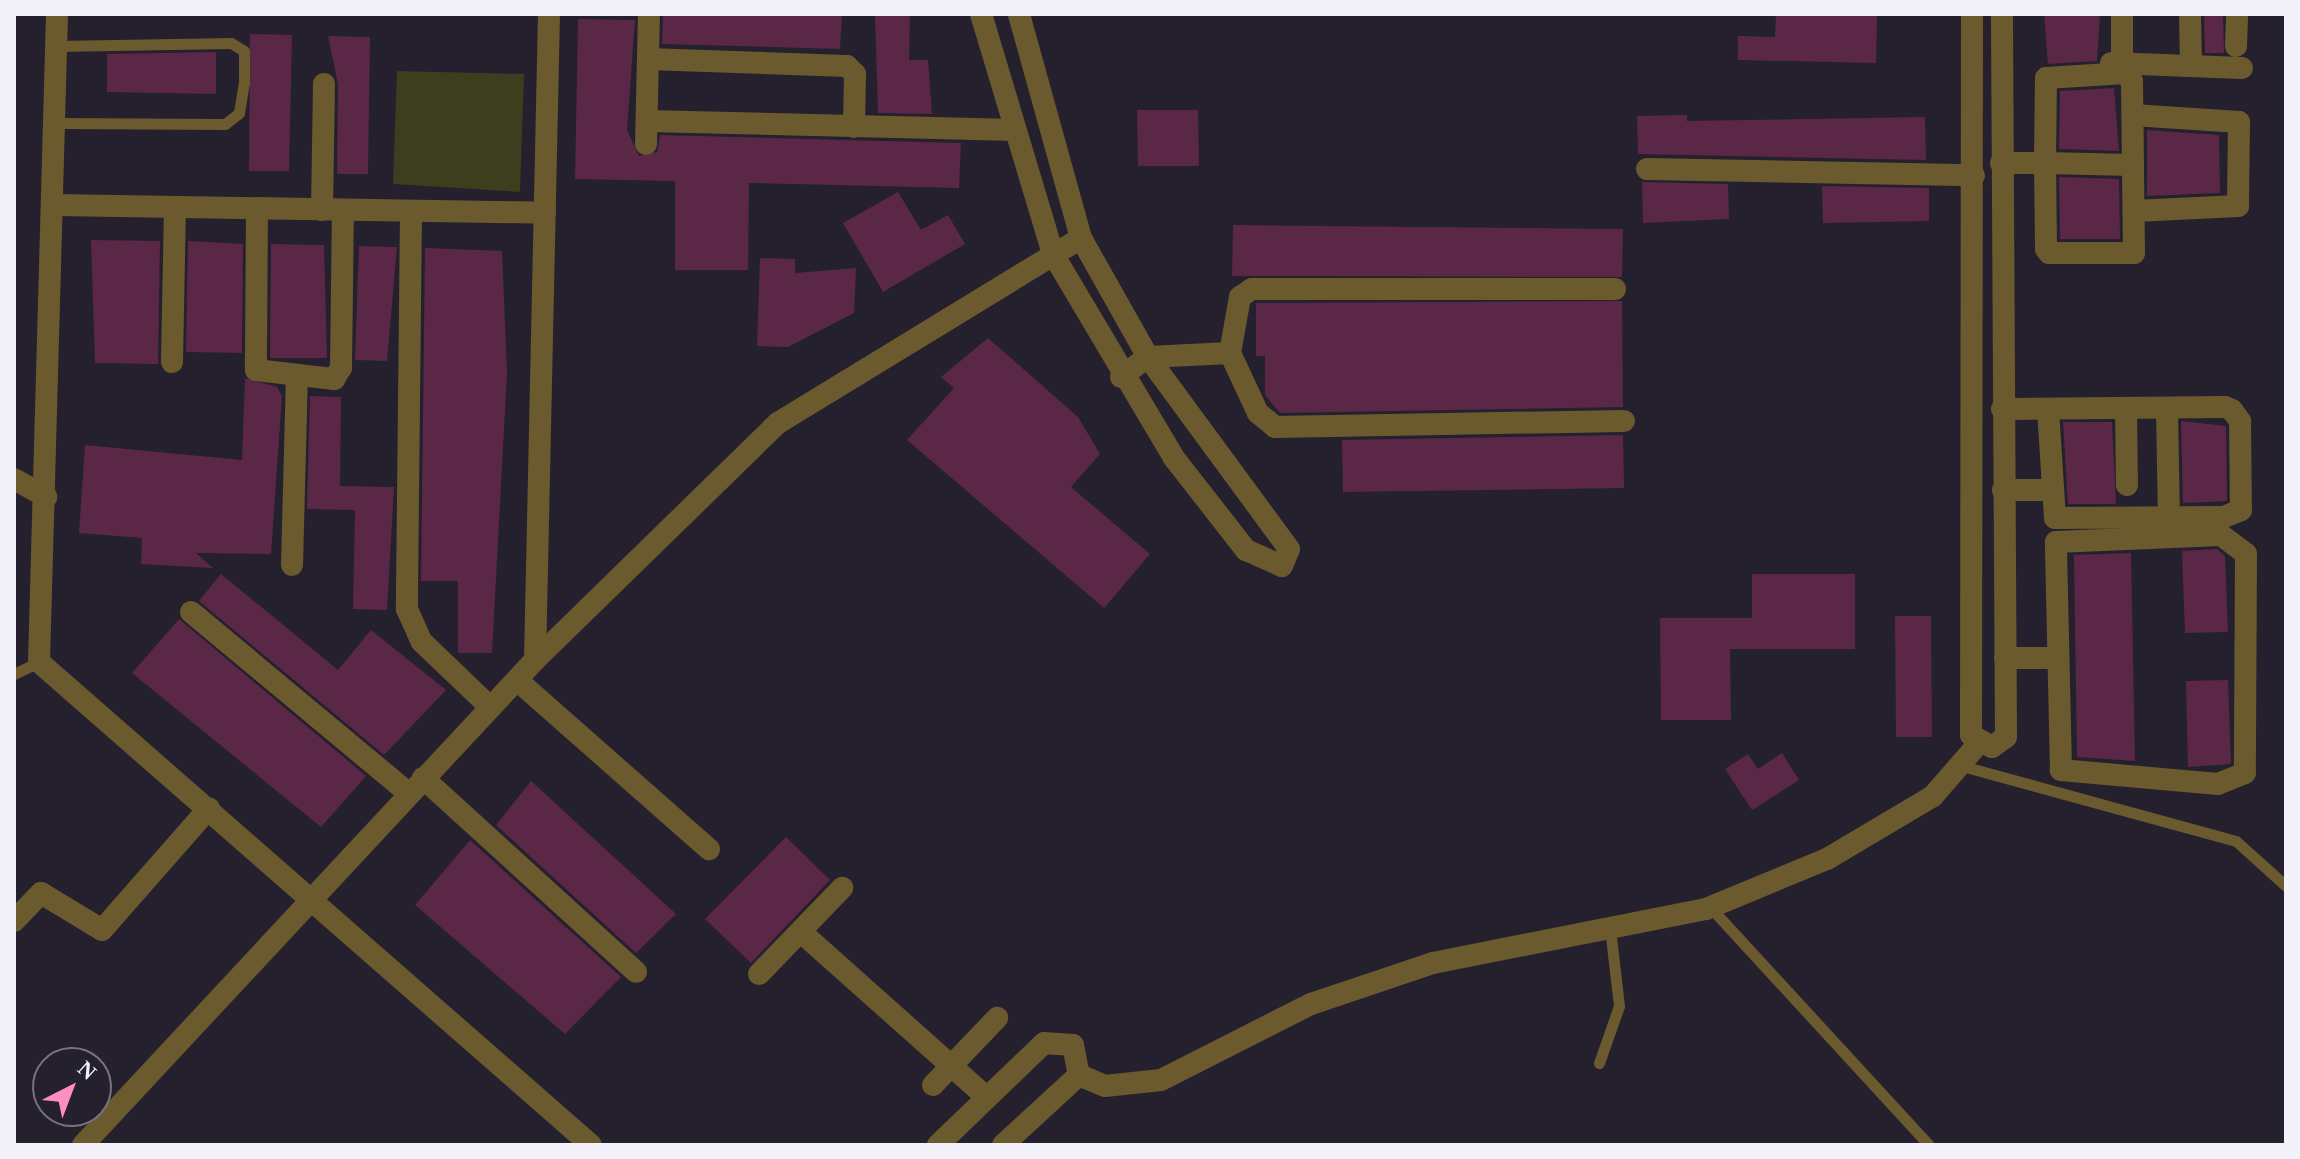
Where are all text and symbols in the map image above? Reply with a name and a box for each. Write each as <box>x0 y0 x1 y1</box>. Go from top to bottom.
north arrow <box>32 1047 112 1127</box>
text: N <box>73 1056 101 1085</box>

